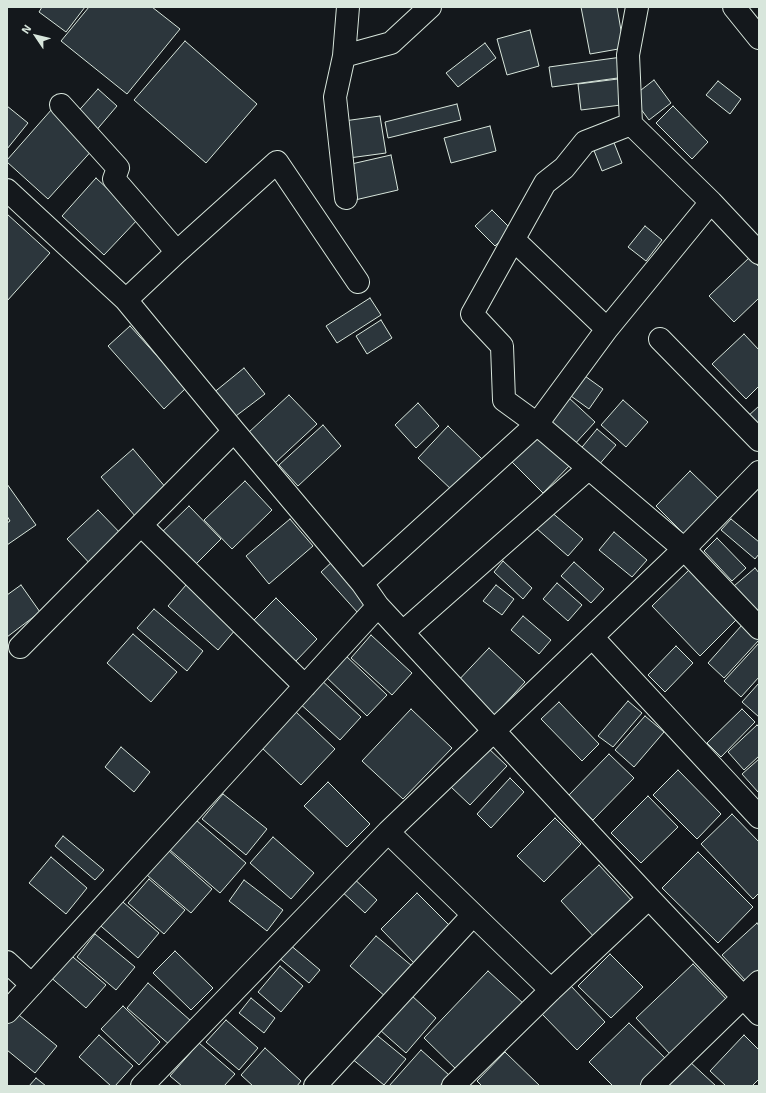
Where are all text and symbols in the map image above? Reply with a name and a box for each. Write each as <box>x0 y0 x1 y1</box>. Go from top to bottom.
north arrow <box>16 16 56 56</box>
text: N <box>18 22 33 36</box>

